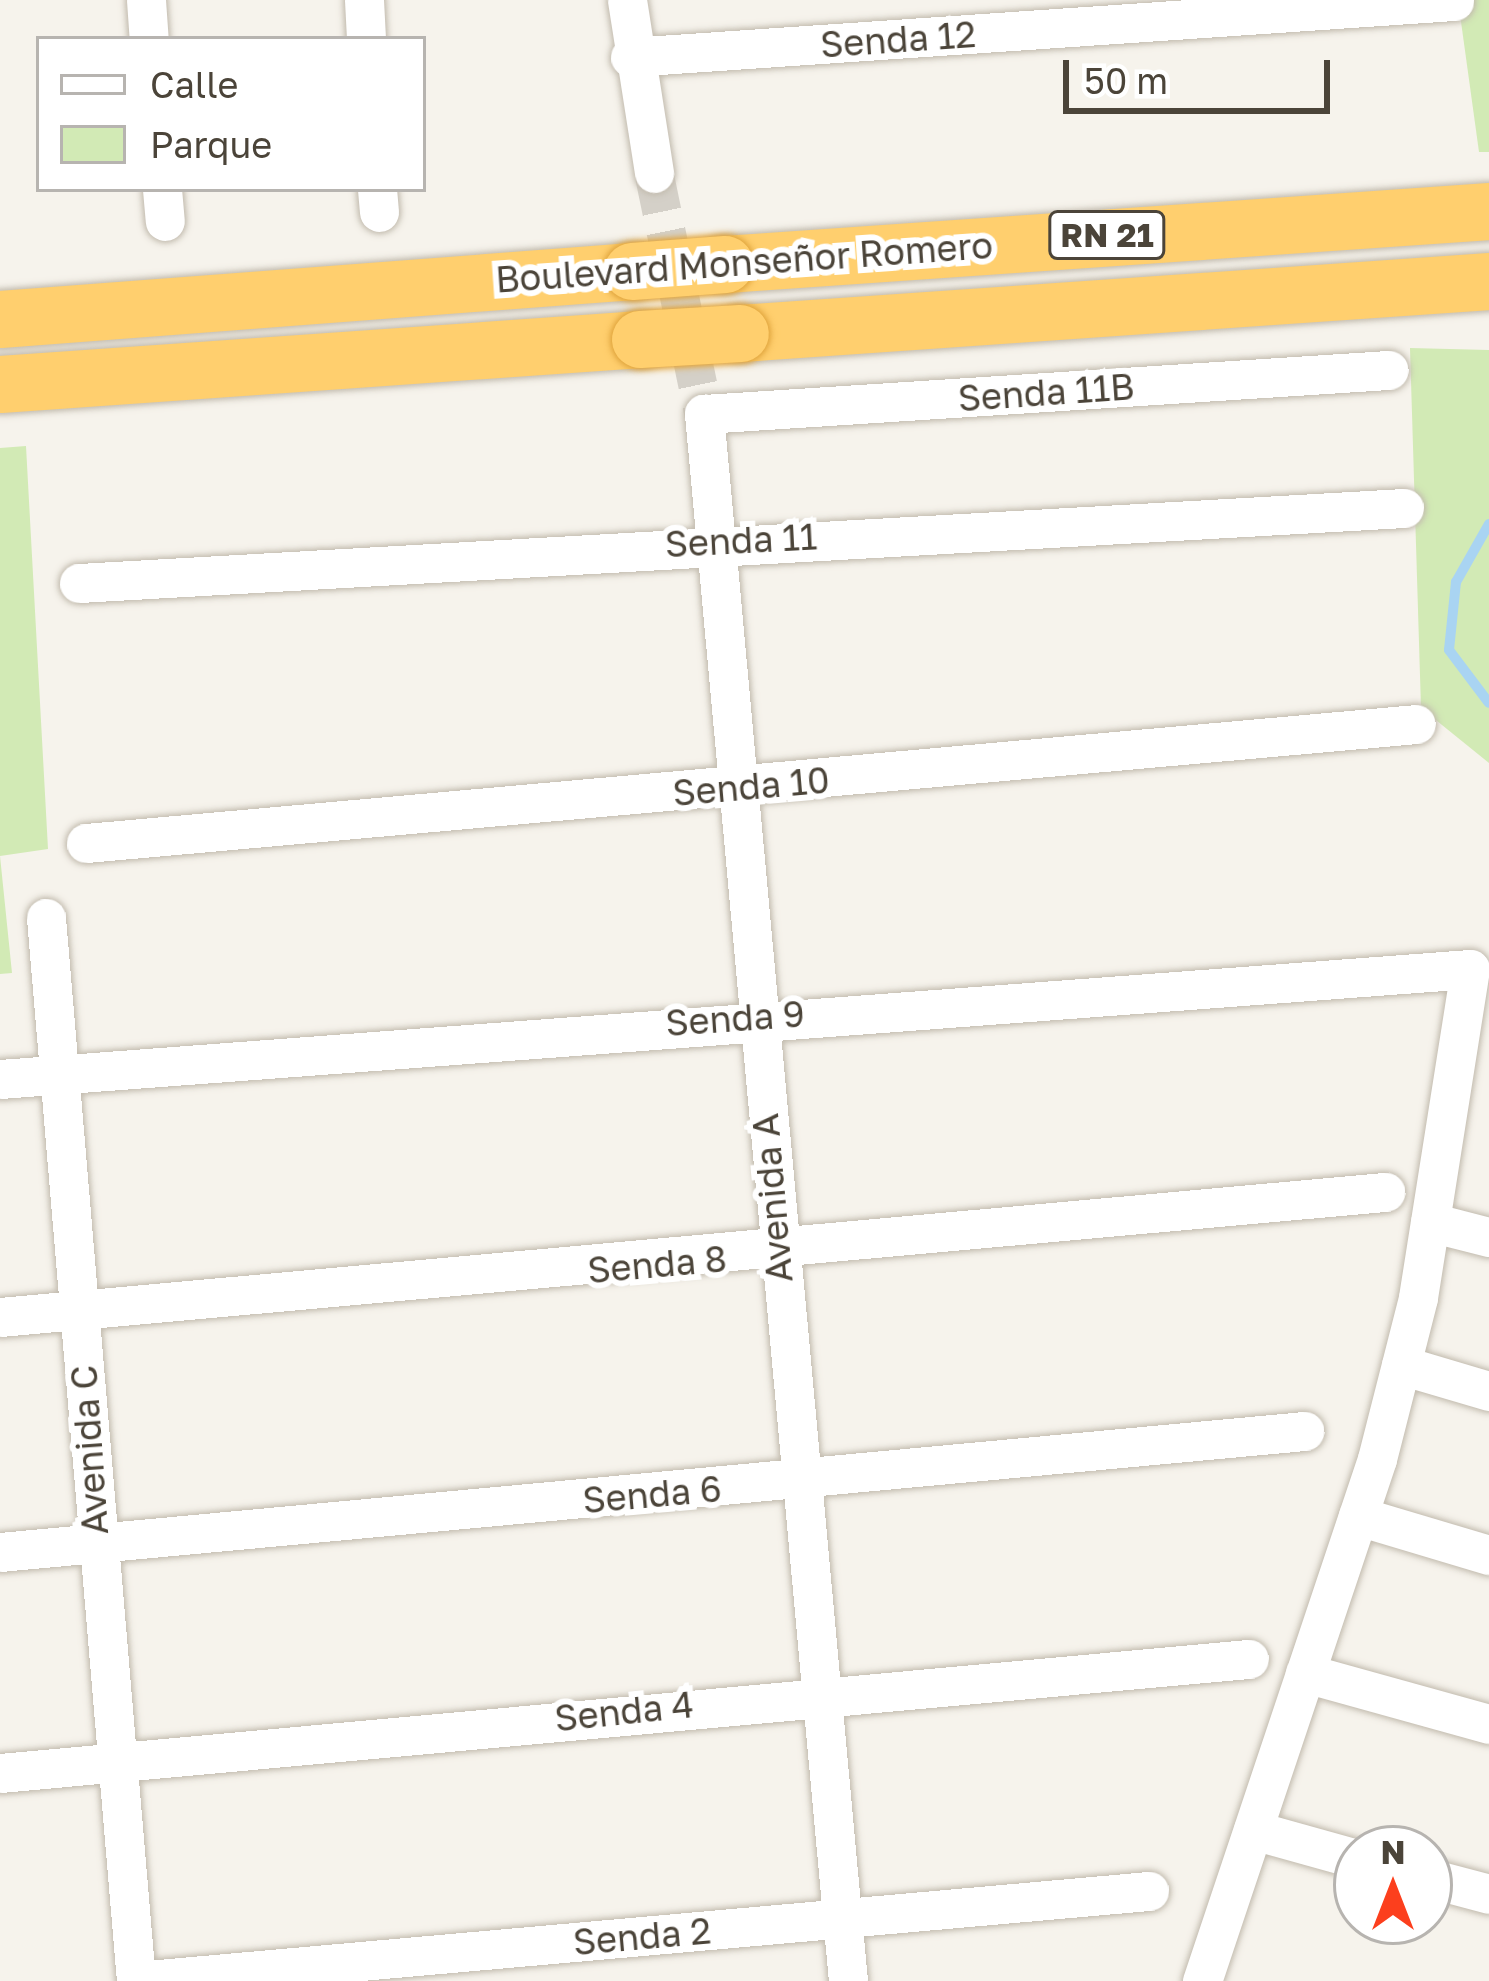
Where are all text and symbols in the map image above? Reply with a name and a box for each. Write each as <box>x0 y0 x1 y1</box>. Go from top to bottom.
street label: Senda 12 <box>819 12 977 66</box>
legend <box>36 36 426 192</box>
scale bar <box>1069 36 1336 110</box>
text: 50 m <box>1084 59 1168 102</box>
text: Calle <box>150 63 238 106</box>
text: Parque <box>150 123 272 166</box>
road number: RN 21 <box>1047 208 1167 262</box>
street label: Boulevard Monseñor Romero <box>494 223 994 301</box>
street label: Senda 11B <box>956 364 1136 420</box>
street label: Senda 11 <box>664 514 818 566</box>
street label: Senda 10 <box>671 758 831 814</box>
street label: Senda 9 <box>664 992 806 1044</box>
street label: Avenida A <box>743 1112 801 1284</box>
street label: Senda 8 <box>586 1236 728 1292</box>
street label: Avenida C <box>62 1364 116 1536</box>
street label: Senda 6 <box>581 1466 723 1522</box>
street label: Senda 4 <box>552 1682 696 1740</box>
north arrow <box>1333 1825 1453 1945</box>
text: N <box>1380 1832 1406 1871</box>
street label: Senda 2 <box>571 1908 713 1964</box>

